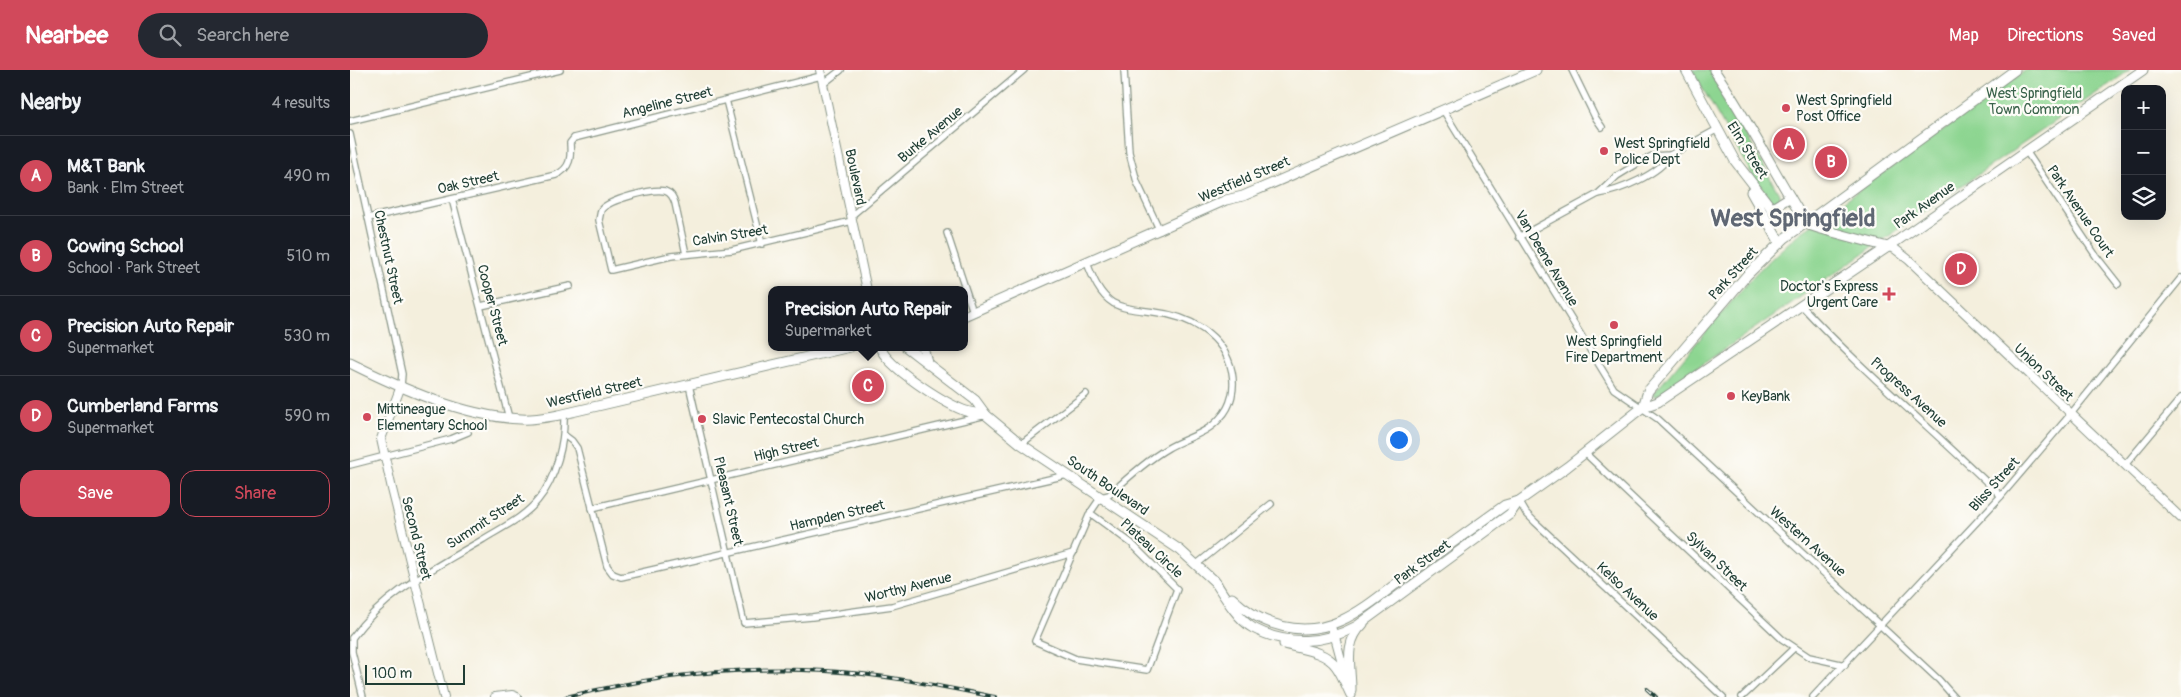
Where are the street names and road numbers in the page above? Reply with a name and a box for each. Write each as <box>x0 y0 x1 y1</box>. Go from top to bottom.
street label: Angeline Street <box>620 83 714 122</box>
street label: Burke Avenue <box>895 102 966 166</box>
street label: Elm Street <box>1723 119 1772 182</box>
street label: Boulevard <box>841 147 870 207</box>
street label: Westfield Street <box>1196 153 1293 206</box>
street label: Park Avenue Court <box>2043 162 2118 261</box>
street label: Oak Street <box>436 167 501 198</box>
street label: Park Avenue <box>1890 178 1958 233</box>
street label: Van Deene Avenue <box>1511 207 1582 309</box>
street label: Chestnut Street <box>370 209 407 306</box>
street label: Calvin Street <box>691 221 769 250</box>
street label: Park Street <box>1705 243 1762 303</box>
street label: Cooper Street <box>474 263 512 348</box>
street label: Union Street <box>2010 340 2077 405</box>
street label: Progress Avenue <box>1867 354 1950 431</box>
street label: Westfield Street <box>545 373 644 412</box>
street label: High Street <box>752 434 821 465</box>
street label: South Boulevard <box>1064 452 1152 519</box>
street label: Bliss Street <box>1966 453 2023 515</box>
street label: Pleasant Street <box>710 455 747 548</box>
street label: Summit Street <box>443 490 527 553</box>
street label: Second Street <box>398 495 435 582</box>
street label: Hampden Street <box>788 496 887 535</box>
street label: Western Avenue <box>1766 503 1849 580</box>
street label: Plateau Circle <box>1117 515 1187 582</box>
street label: Sylvan Street <box>1682 528 1751 595</box>
street label: Park Street <box>1391 536 1454 589</box>
street label: Kelso Avenue <box>1593 558 1662 624</box>
street label: Worthy Avenue <box>863 568 953 606</box>

